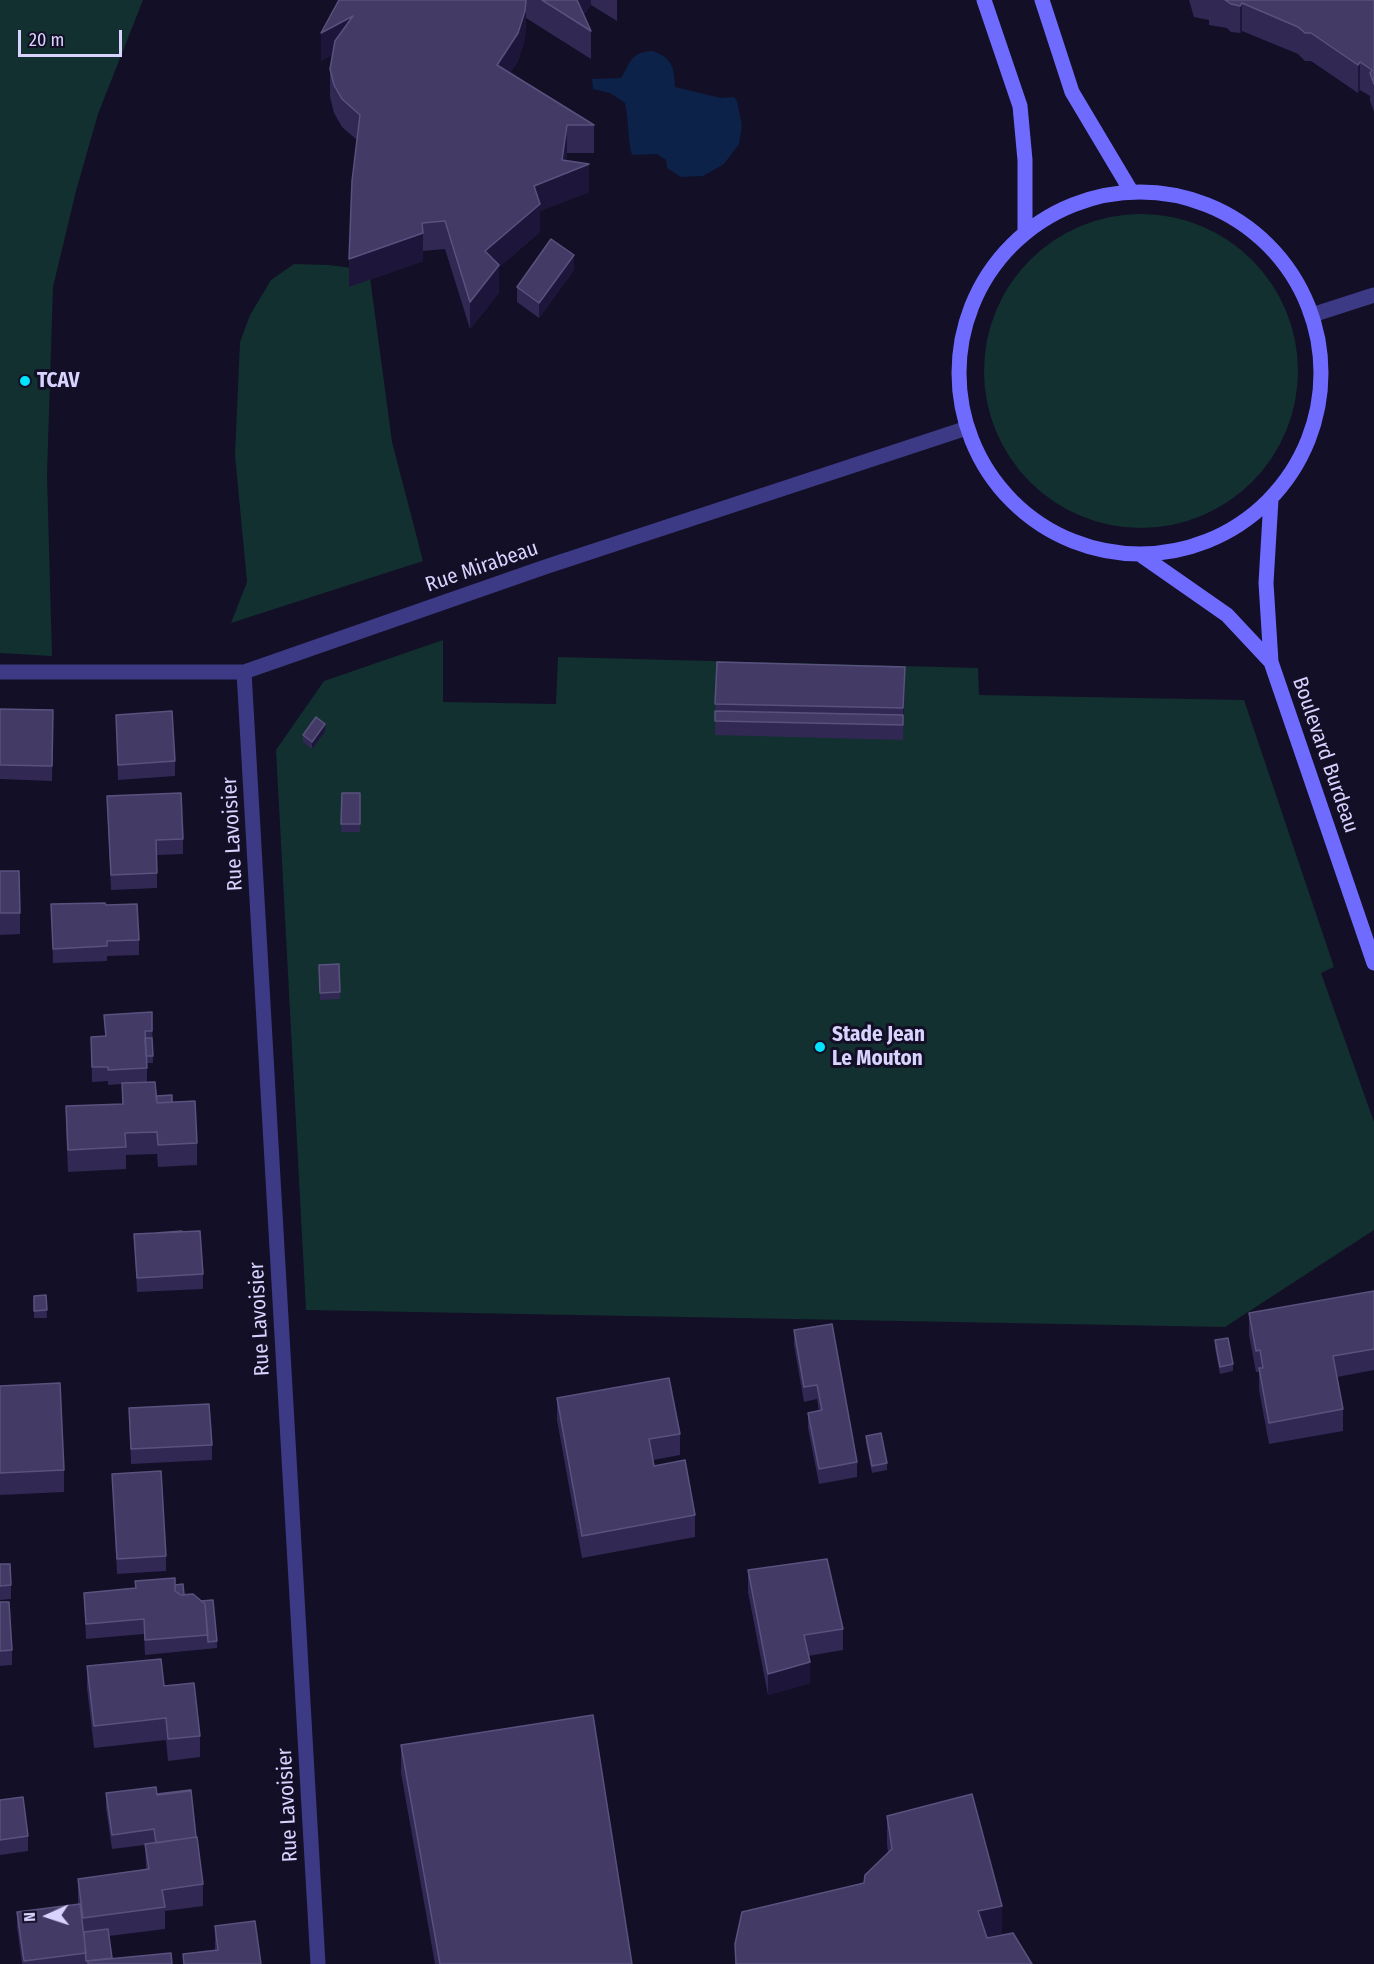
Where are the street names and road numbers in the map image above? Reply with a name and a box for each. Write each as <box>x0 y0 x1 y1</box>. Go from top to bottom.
street label: Rue Mirabeau <box>422 536 542 598</box>
street label: Boulevard Burdeau <box>1286 674 1364 836</box>
street label: Rue Lavoisier <box>217 776 249 892</box>
street label: Rue Lavoisier <box>244 1261 276 1377</box>
street label: Rue Lavoisier <box>272 1747 304 1863</box>

